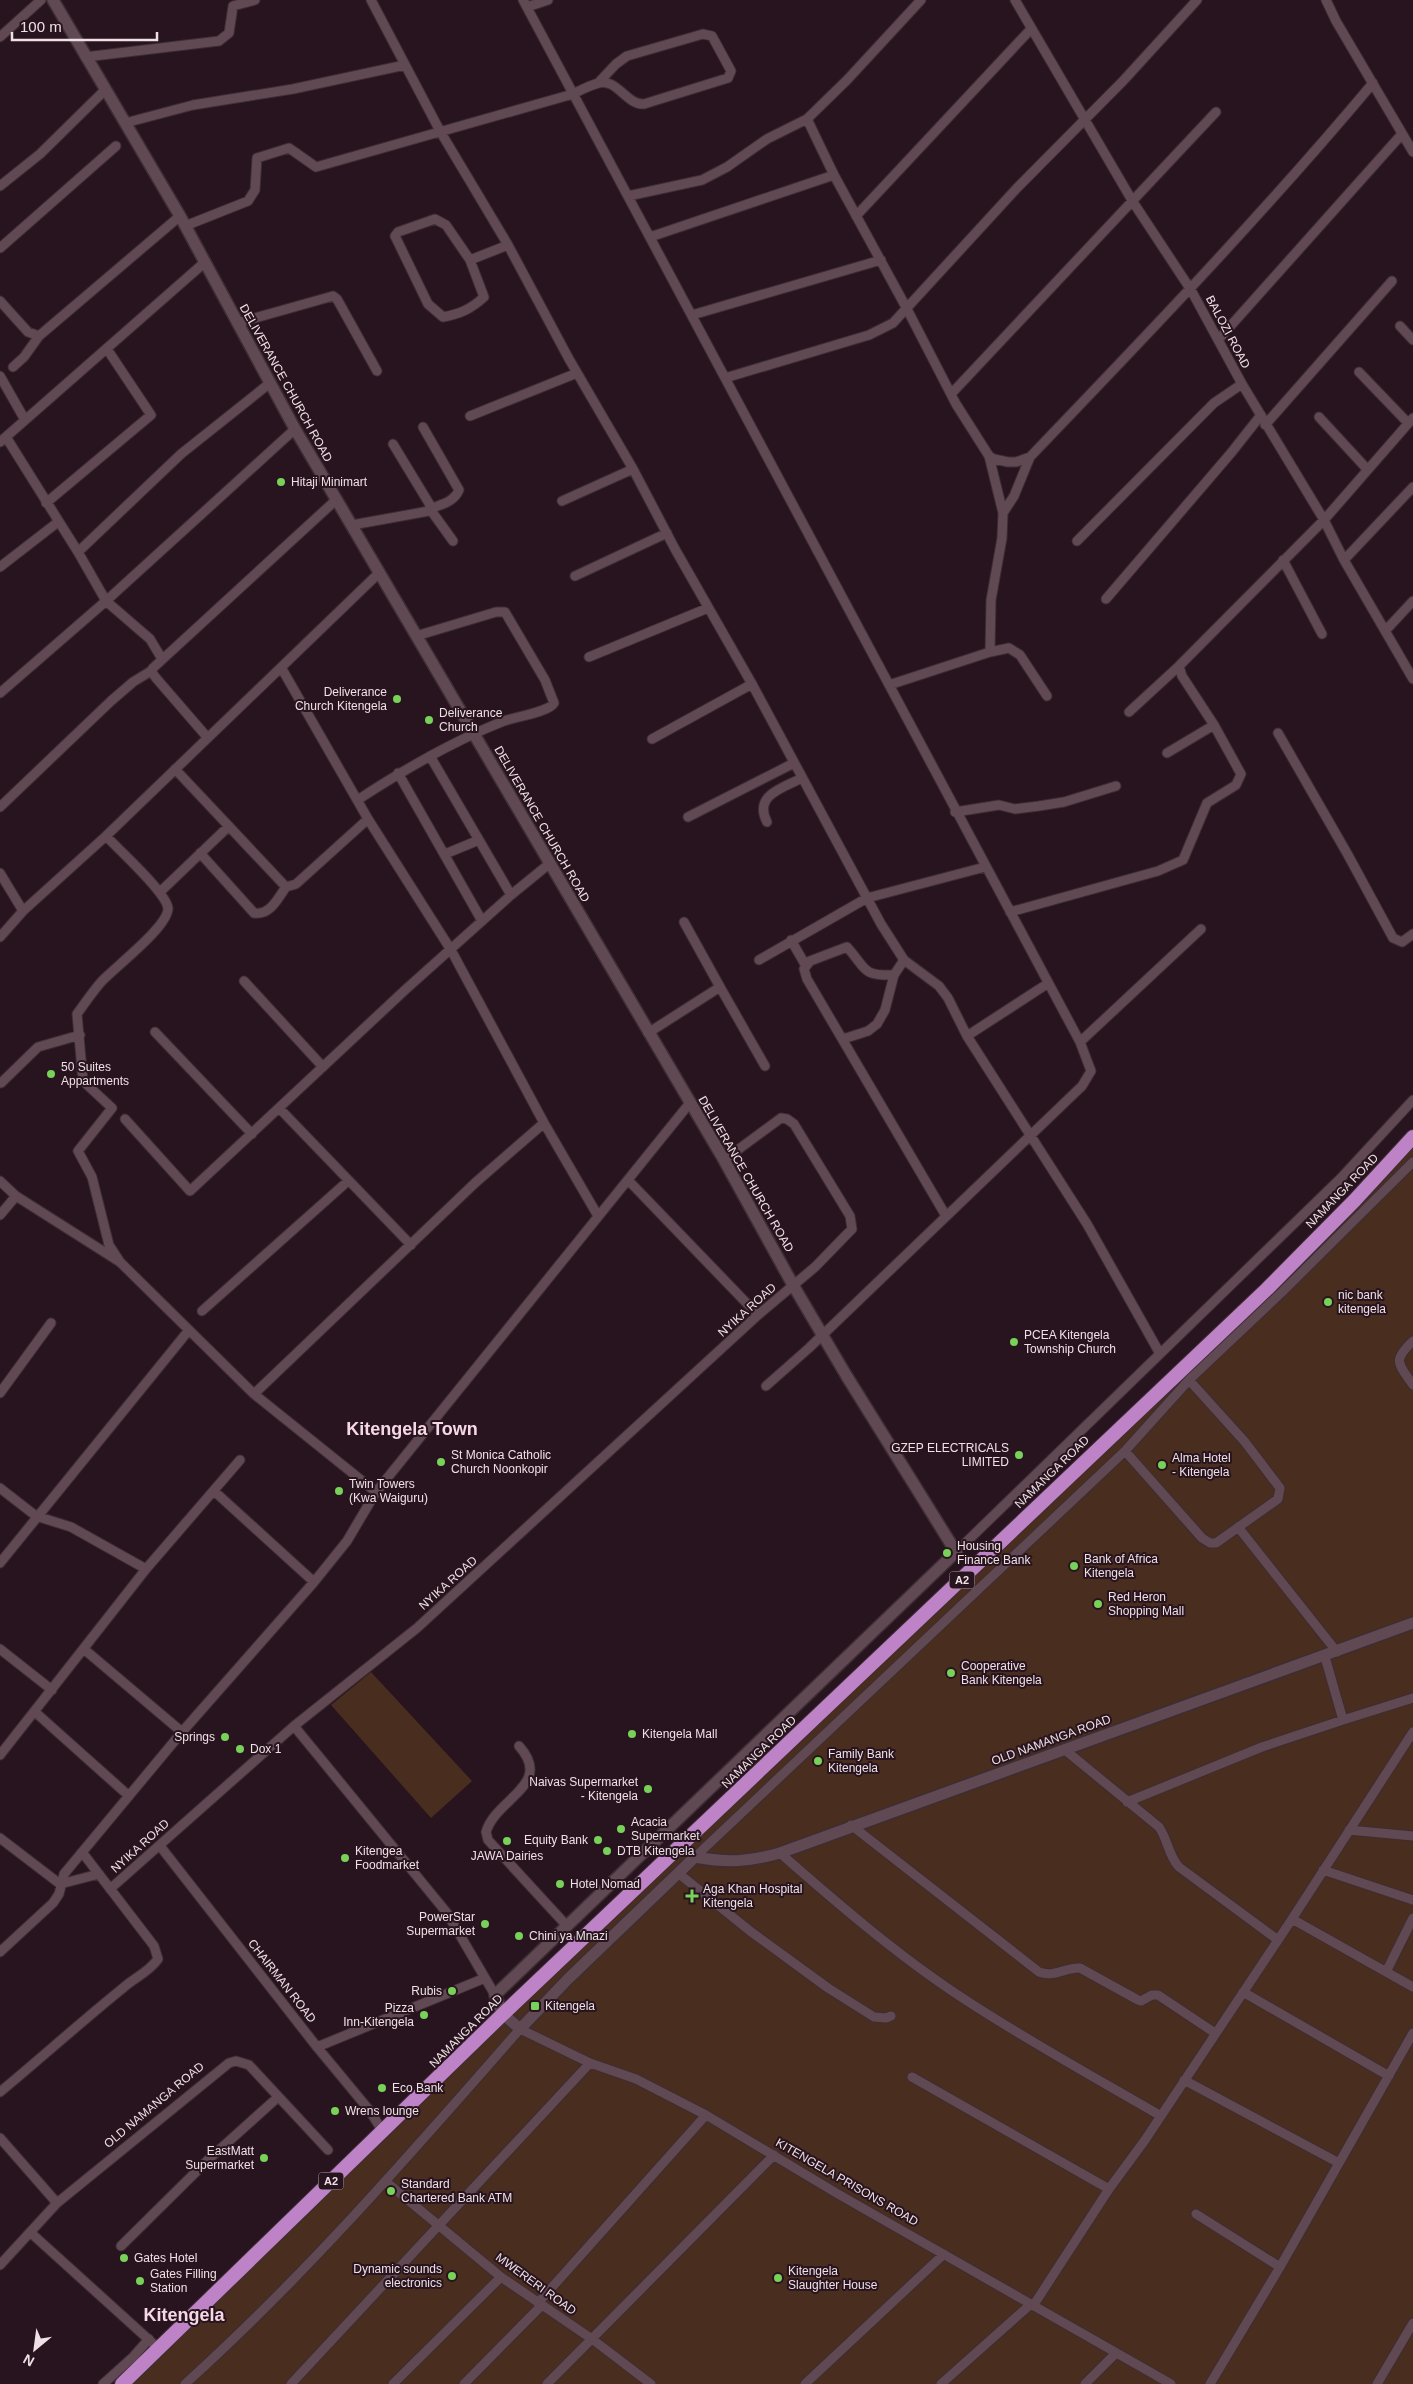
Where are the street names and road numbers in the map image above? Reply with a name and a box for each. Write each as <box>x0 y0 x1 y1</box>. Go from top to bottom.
street label: BALOZI ROAD <box>1203 293 1253 371</box>
street label: DELIVERANCE CHURCH ROAD <box>237 302 335 465</box>
street label: DELIVERANCE CHURCH ROAD <box>491 743 593 905</box>
street label: DELIVERANCE CHURCH ROAD <box>695 1093 797 1255</box>
street label: NAMANGA ROAD <box>1303 1151 1381 1231</box>
street label: NYIKA ROAD <box>715 1280 779 1340</box>
street label: NAMANGA ROAD <box>1012 1433 1092 1511</box>
street label: NYIKA ROAD <box>416 1553 480 1613</box>
road number: A2 <box>950 1572 974 1588</box>
street label: OLD NAMANGA ROAD <box>989 1712 1113 1768</box>
street label: NAMANGA ROAD <box>719 1713 799 1791</box>
street label: NYIKA ROAD <box>108 1816 172 1876</box>
street label: CHAIRMAN ROAD <box>245 1936 319 2026</box>
street label: NAMANGA ROAD <box>426 1991 506 2071</box>
street label: OLD NAMANGA ROAD <box>101 2059 207 2151</box>
street label: KITENGELA PRISONS ROAD <box>773 2135 921 2229</box>
road number: A2 <box>318 2172 344 2190</box>
street label: MWERERI ROAD <box>493 2250 579 2318</box>

